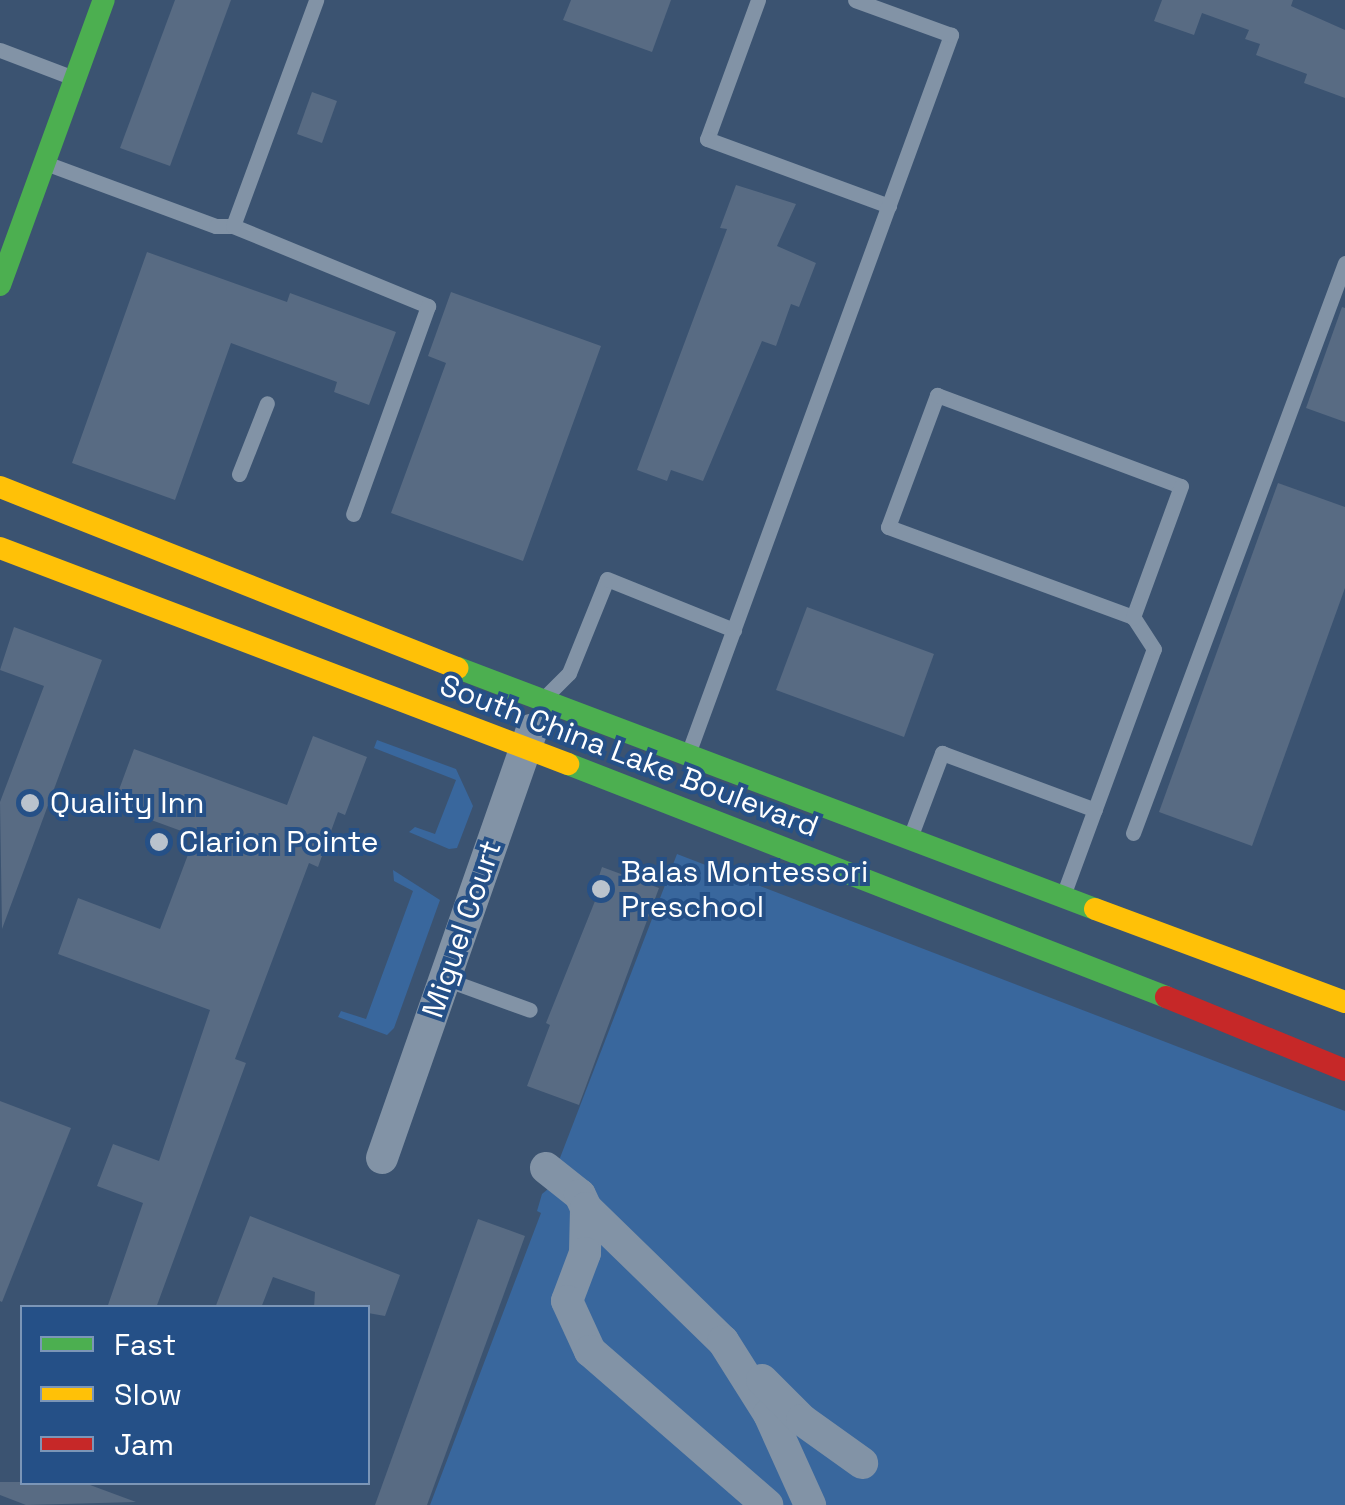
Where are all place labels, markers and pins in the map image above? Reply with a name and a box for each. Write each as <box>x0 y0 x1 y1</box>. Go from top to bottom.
place label: Quality Inn <box>50 785 204 821</box>
marker: Quality Inn <box>19 792 41 814</box>
place label: Clarion Pointe <box>179 824 379 860</box>
marker: Clarion Pointe <box>148 831 170 853</box>
place label: Balas Montessori Preschool <box>621 854 868 924</box>
marker: Balas Montessori Preschool <box>590 878 612 900</box>

